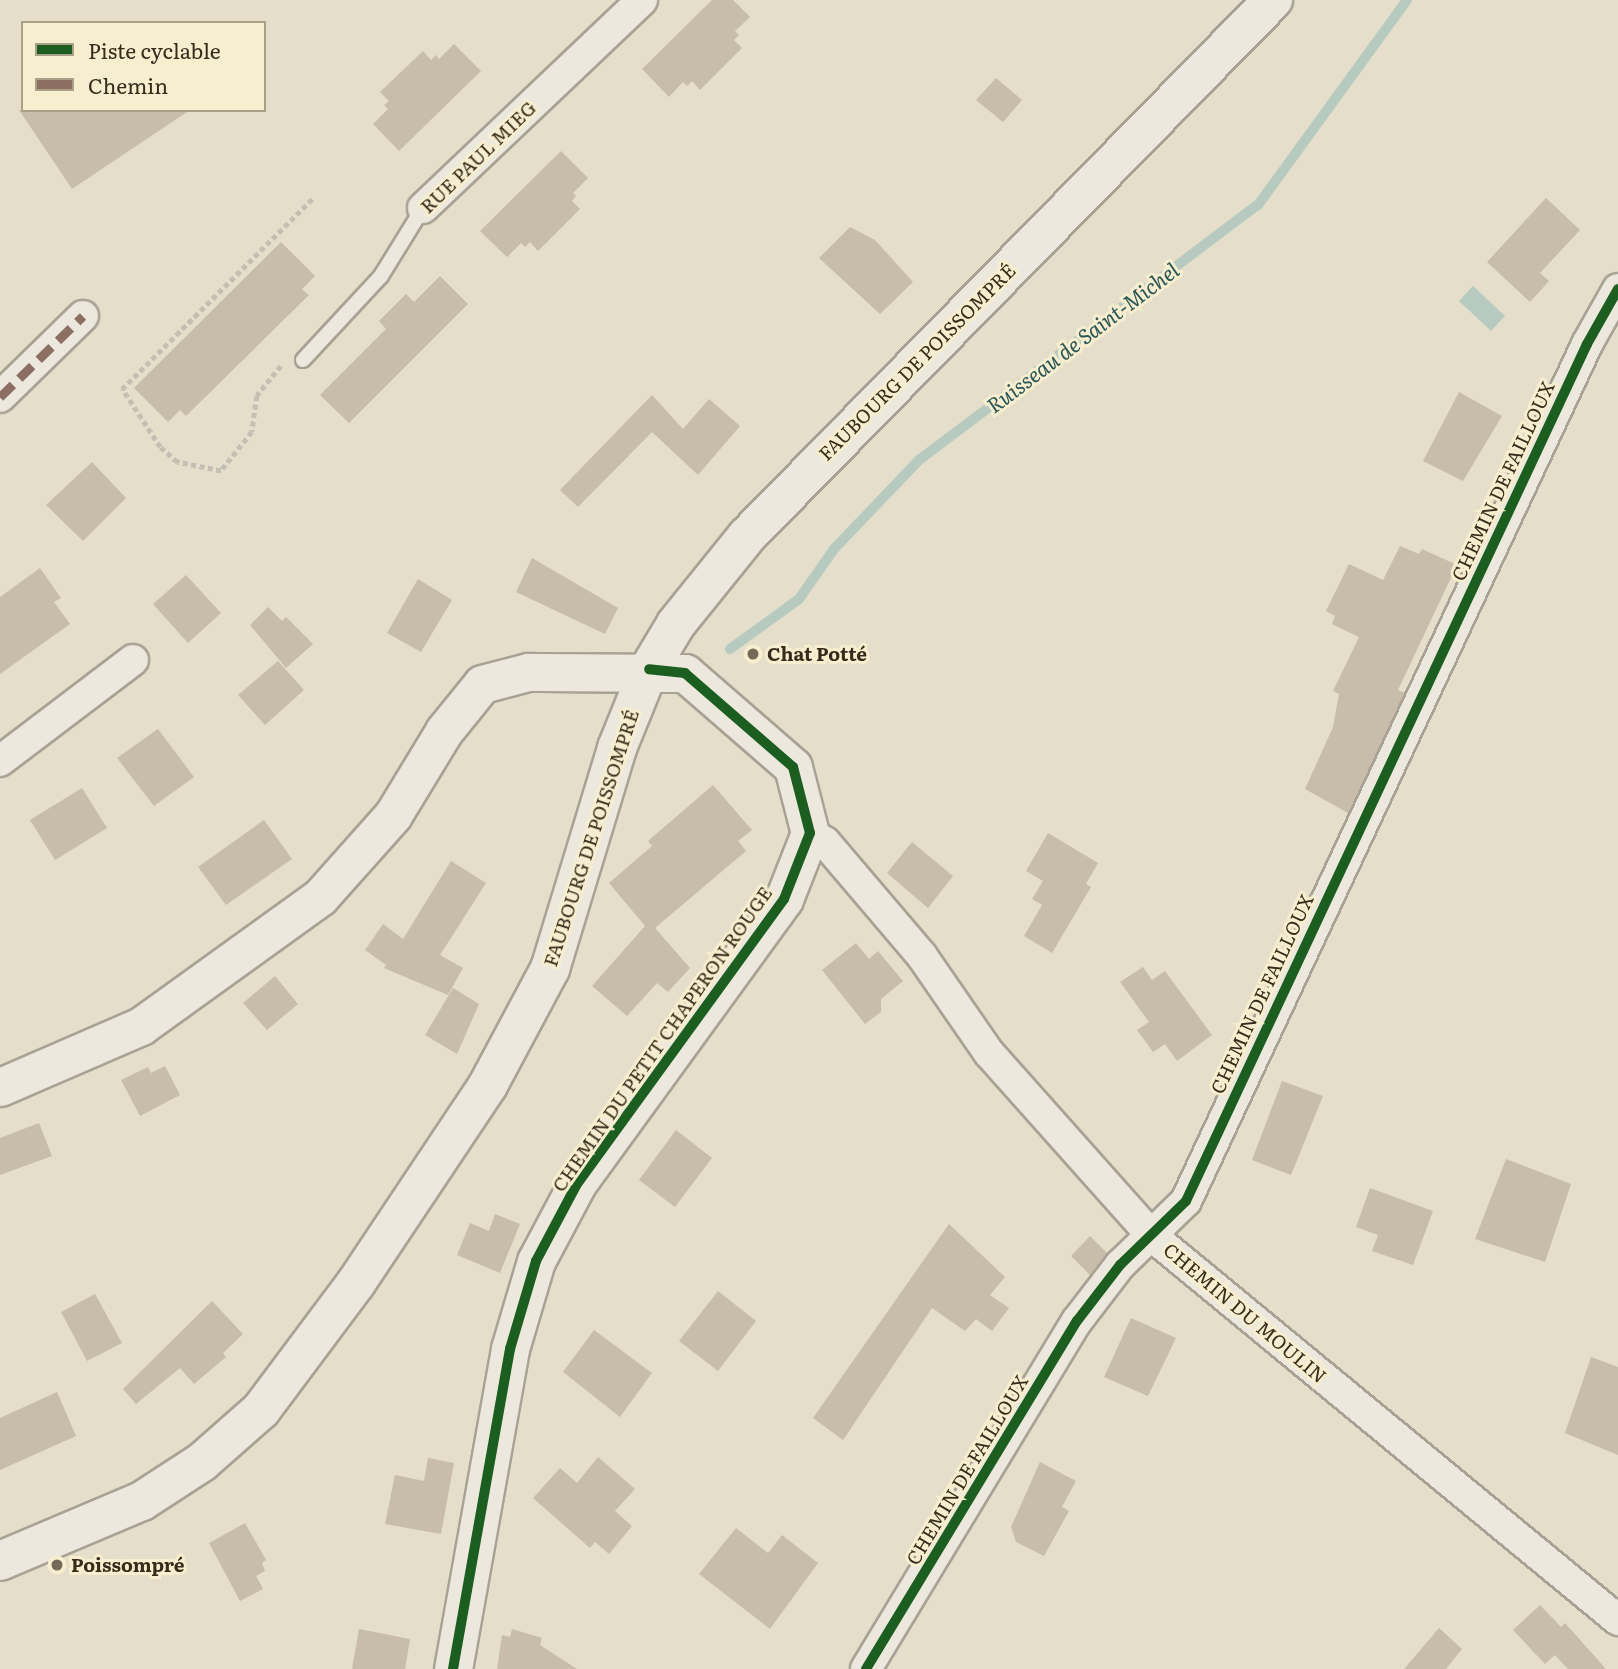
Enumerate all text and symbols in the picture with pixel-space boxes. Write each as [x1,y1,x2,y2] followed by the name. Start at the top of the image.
[21,21,266,112] legend
[88,34,221,65] text: Piste cyclable
[88,69,168,100] text: Chemin
[416,96,540,218] street label: RUE PAUL MIEG
[981,256,1183,418] water label: Ruisseau de Saint-Michel
[814,259,1020,465] street label: FAUBOURG DE POISSOMPRÉ
[1447,378,1559,584] street label: CHEMIN DE FAILLOUX
[767,643,867,665] place label: Chat Potté
[745,646,761,662] marker: Chat Potté
[539,707,643,969] street label: FAUBOURG DE POISSOMPRÉ
[547,882,777,1196] street label: CHEMIN DU PETIT CHAPERON ROUGE
[1206,891,1318,1097] street label: CHEMIN DE FAILLOUX
[1159,1238,1331,1388] street label: CHEMIN DU MOULIN
[901,1371,1033,1569] street label: CHEMIN DE FAILLOUX
[71,1554,185,1576] place label: Poissompré
[49,1557,65,1573] marker: Poissompré

